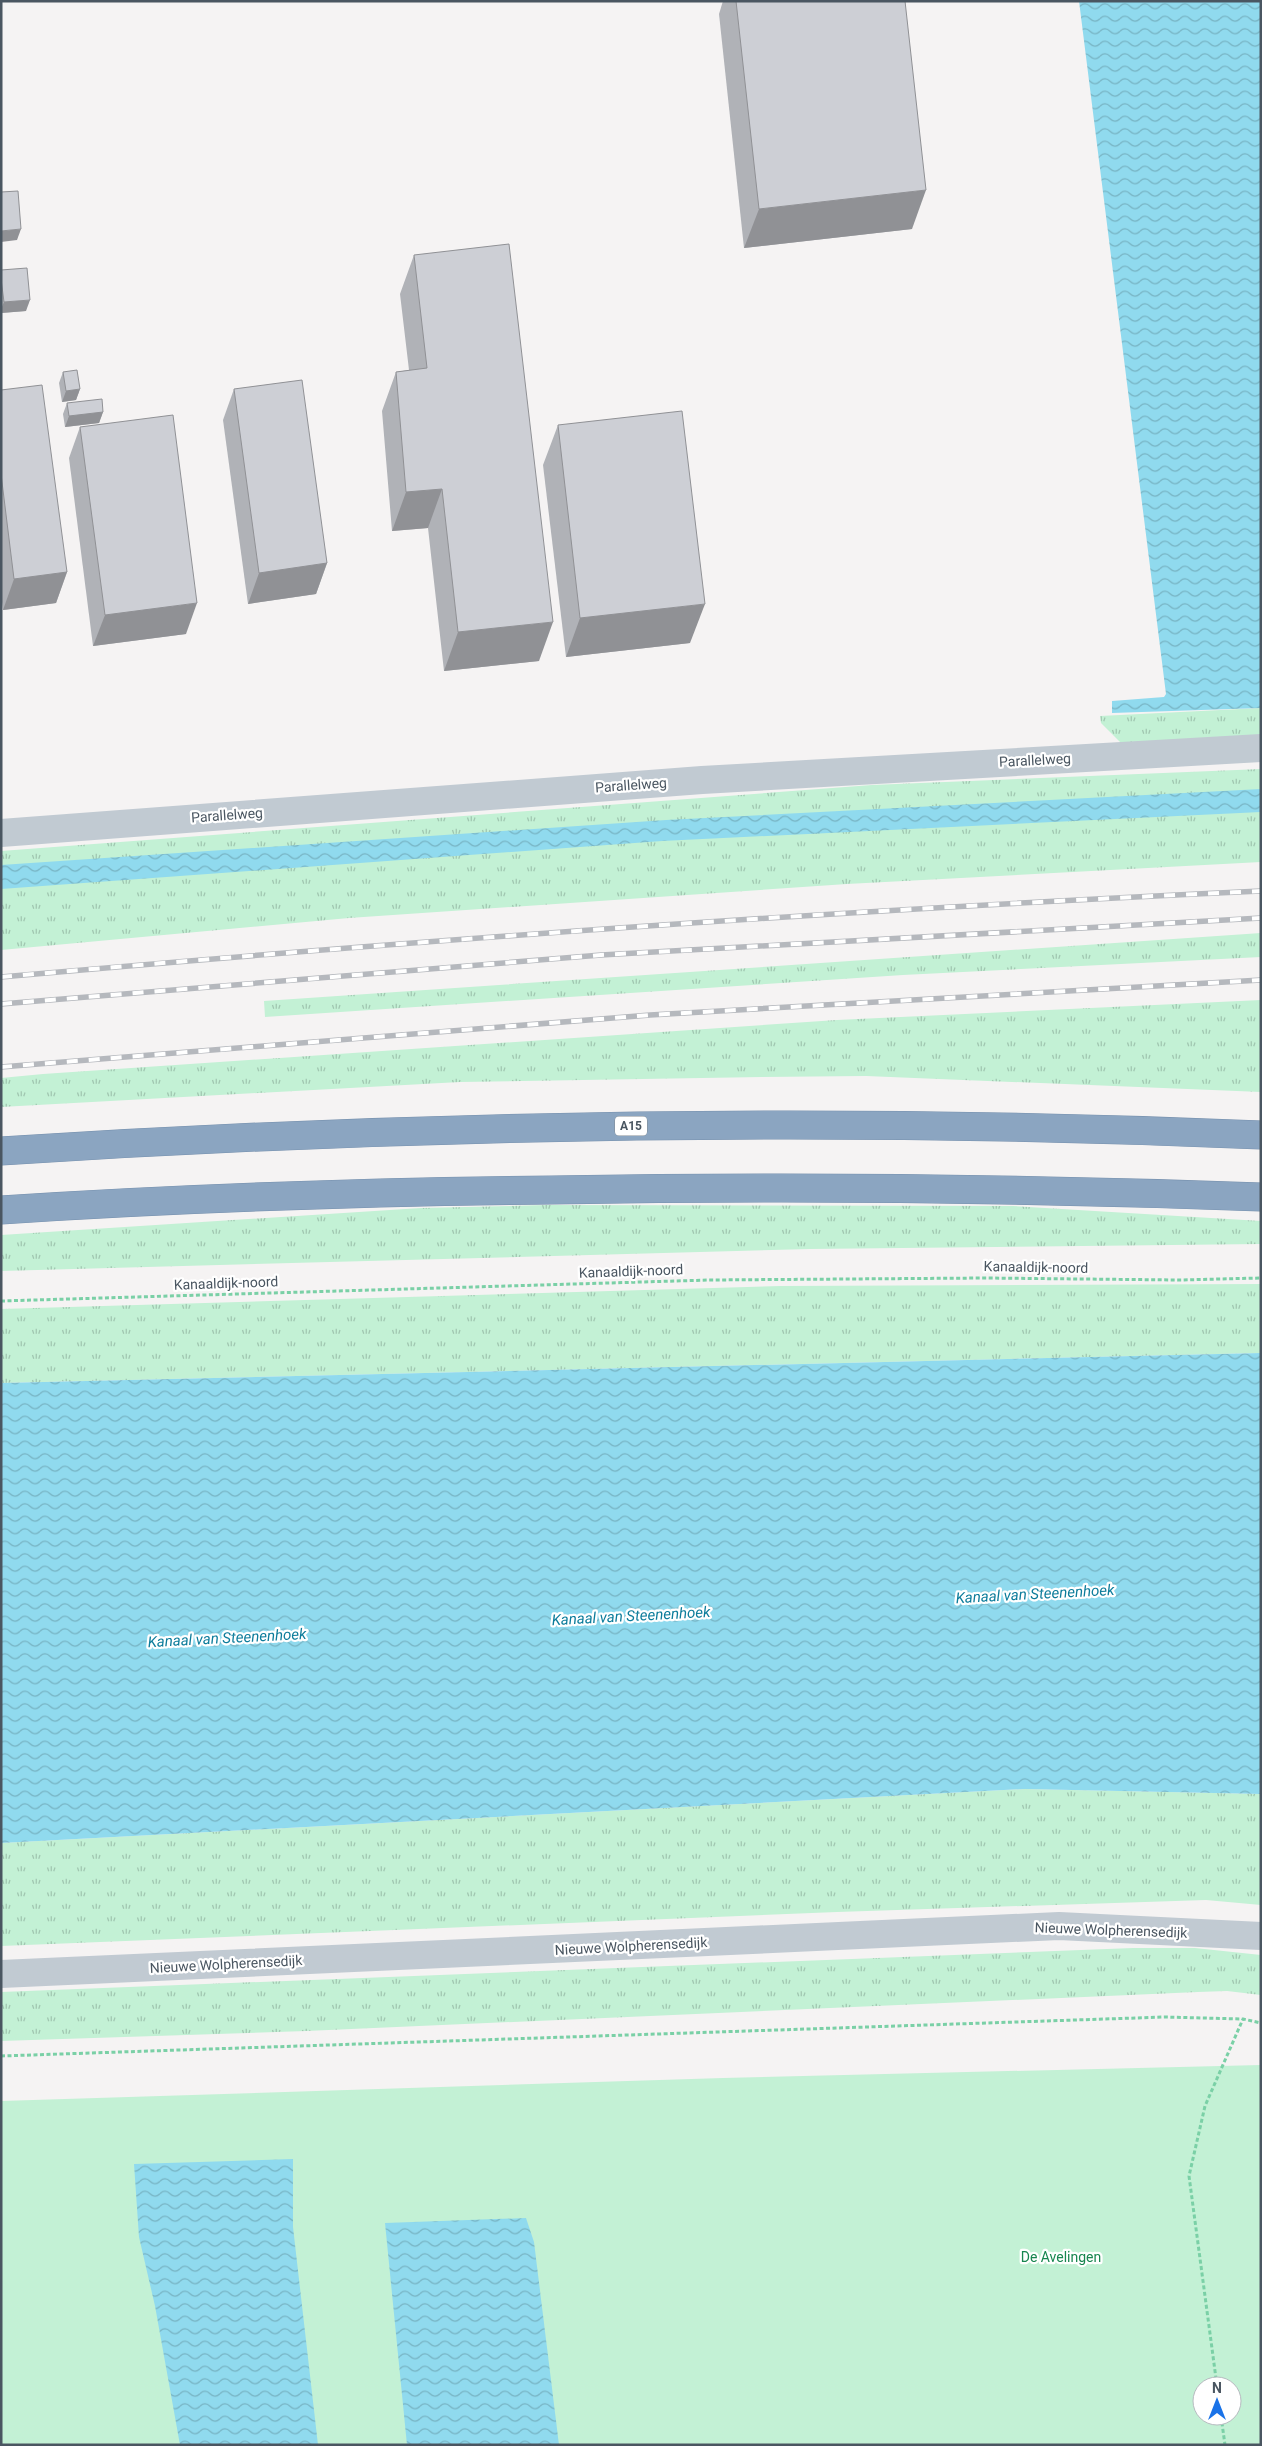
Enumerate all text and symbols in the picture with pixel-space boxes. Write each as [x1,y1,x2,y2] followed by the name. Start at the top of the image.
[999,750,1071,770] street label: Parallelweg
[595,775,667,795] street label: Parallelweg
[191,805,263,825] street label: Parallelweg
[615,1116,647,1136] road number: A15
[984,1258,1088,1276] street label: Kanaaldijk-noord
[578,1261,684,1281] street label: Kanaaldijk-noord
[173,1273,279,1293] street label: Kanaaldijk-noord
[955,1581,1115,1607] water label: Kanaal van Steenenhoek
[551,1603,711,1629] water label: Kanaal van Steenenhoek
[147,1625,307,1651] water label: Kanaal van Steenenhoek
[1034,1919,1188,1941] street label: Nieuwe Wolpherensedijk
[554,1934,709,1958] street label: Nieuwe Wolpherensedijk
[149,1952,304,1976] street label: Nieuwe Wolpherensedijk
[1021,2249,1101,2265] park label: De Avelingen
[1192,2376,1242,2426] north arrow
[1212,2380,1222,2396] text: N

